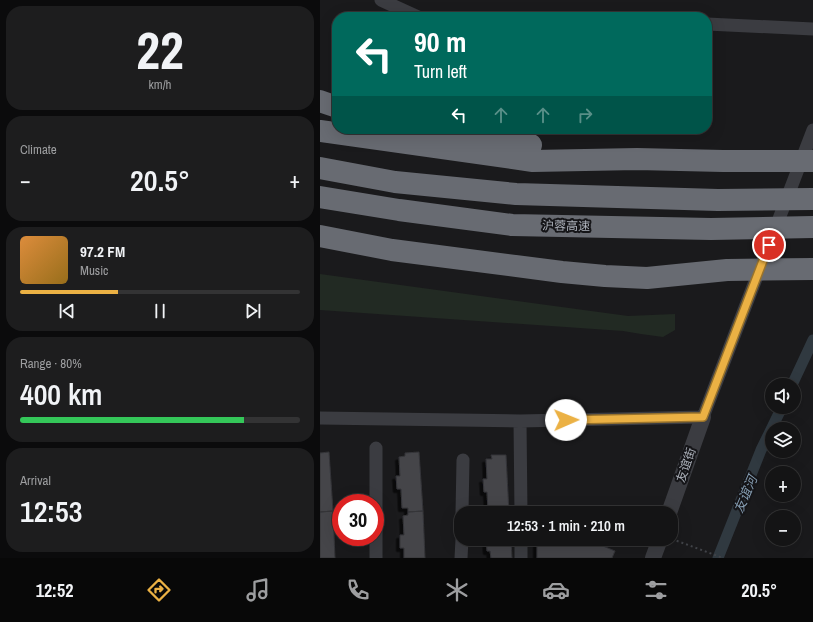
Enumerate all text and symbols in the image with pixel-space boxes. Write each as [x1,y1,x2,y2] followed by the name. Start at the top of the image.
[136,15,184,85] text: 22
[414,23,466,61] text: 90 m
[348,28,400,80] icon: left
[414,59,467,84] text: Turn left
[148,76,172,93] text: km/h
[448,104,470,126] icon: left
[490,104,512,126] icon: ahead
[532,104,554,126] icon: ahead
[574,104,596,126] icon: right
[20,141,57,158] text: Climate
[130,160,190,200] text: 20.5°
[20,165,31,195] text: −
[289,165,300,195] text: +
[542,218,590,234] street label: 沪蓉高速
[752,228,786,262] pin
[758,234,780,256] icon: arrive
[80,241,125,262] text: 97.2 FM
[80,262,108,279] text: Music
[56,300,78,322] icon: previous
[149,300,171,322] icon: pause
[242,300,264,322] icon: next
[20,355,82,372] text: Range · 80%
[20,374,102,414] text: 400 km
[765,378,801,546] map controls
[765,378,801,414] button: sound
[545,399,587,441] position arrow
[765,422,801,458] button: layers
[673,445,699,485] street label: 友谊街
[765,466,801,502] button: +
[730,470,762,515] water label: 友谊河
[20,472,51,489] text: Arrival
[20,491,82,531] text: 12:53
[332,494,384,546] speed limit sign: 30
[765,510,801,546] button: −
[507,515,625,536] text: 12:53 · 1 min · 210 m
[145,576,173,604] icon: directions
[244,576,272,604] icon: music
[344,576,372,604] icon: phone
[443,576,471,604] icon: climate
[542,576,570,604] icon: car
[642,576,670,604] icon: filters
[36,578,73,603] text: 12:52
[741,578,777,603] text: 20.5°

